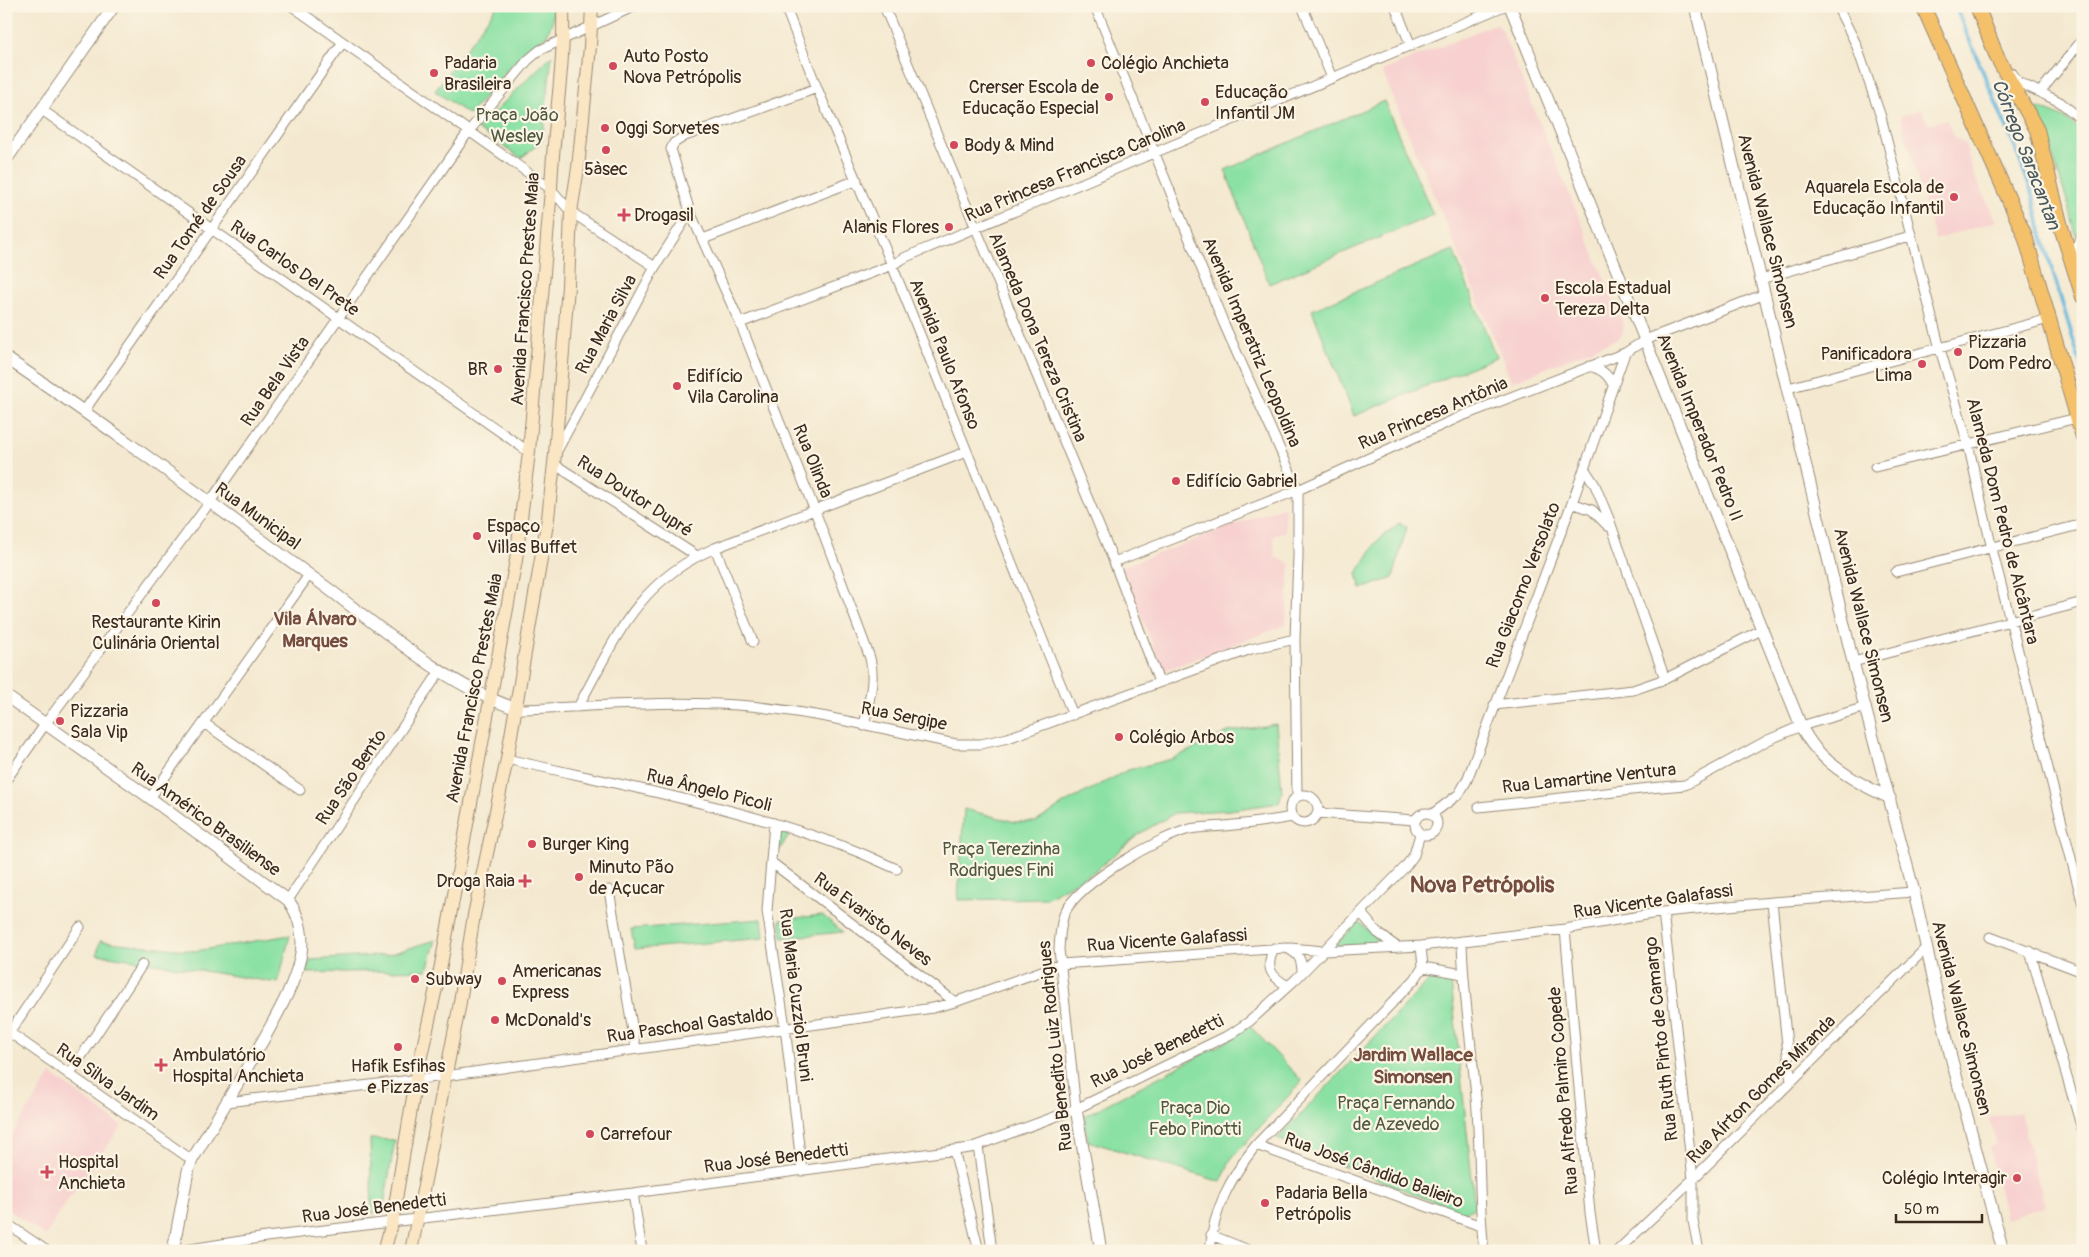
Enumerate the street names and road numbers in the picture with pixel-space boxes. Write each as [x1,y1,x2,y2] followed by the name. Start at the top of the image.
[961,113,1189,227] street label: Rua Princesa Francisca Carolina
[1732,131,1803,331] street label: Avenida Wallace Simonsen
[149,151,252,284] street label: Rua Tomé de Sousa
[506,172,545,406] street label: Avenida Francisco Prestes Maia
[226,215,364,322] street label: Rua Carlos Del Prete
[983,229,1092,445] street label: Alameda Dona Tereza Cristina
[1197,234,1306,451] street label: Avenida Imperatriz Leopoldina
[571,271,642,378] street label: Rua Maria Silva
[904,275,985,433] street label: Avenida Paulo Afonso
[1651,330,1748,525] street label: Avenida Imperador Pedro II
[236,332,315,431] street label: Rua Bela Vista
[1355,372,1511,455] street label: Rua Princesa Antônia
[1961,395,2044,647] street label: Alameda Dom Pedro de Alcântara
[787,421,838,502] street label: Rua Olinda
[572,450,697,542] street label: Rua Doutor Dupré
[210,478,305,555] street label: Rua Municipal
[1481,499,1566,671] street label: Rua Giacomo Versolato
[1828,525,1899,725] street label: Avenida Wallace Simonsen
[441,571,508,805] street label: Avenida Francisco Prestes Maia
[859,697,949,736] street label: Rua Sergipe
[311,725,392,830] street label: Rua São Bento
[126,757,285,882] street label: Rua Américo Brasiliense
[1501,758,1677,799] street label: Rua Lamartine Ventura
[644,764,774,817] street label: Rua Ângelo Picoli
[809,867,936,971] street label: Rua Evaristo Neves
[1572,879,1734,924] street label: Rua Vicente Galafassi
[773,907,818,1083] street label: Rua Maria Cuzziol Bruni
[1926,918,1997,1118] street label: Avenida Wallace Simonsen
[1086,923,1248,958] street label: Rua Vicente Galafassi
[1639,935,1684,1142] street label: Rua Ruth Pinto de Camargo
[1033,939,1078,1152] street label: Rua Benedito Luiz Rodrigues
[1543,986,1584,1196] street label: Rua Alfredo Palmiro Copede
[605,1002,775,1049] street label: Rua Paschoal Gastaldo
[1087,1009,1227,1094] street label: Rua José Benedetti
[1682,1010,1841,1169] street label: Rua Aírton Gomes Miranda
[52,1038,164,1126] street label: Rua Silva Jardim
[1281,1127,1467,1214] street label: Rua José Cândido Balieiro
[703,1138,849,1179] street label: Rua José Benedetti
[301,1188,447,1229] street label: Rua José Benedetti

